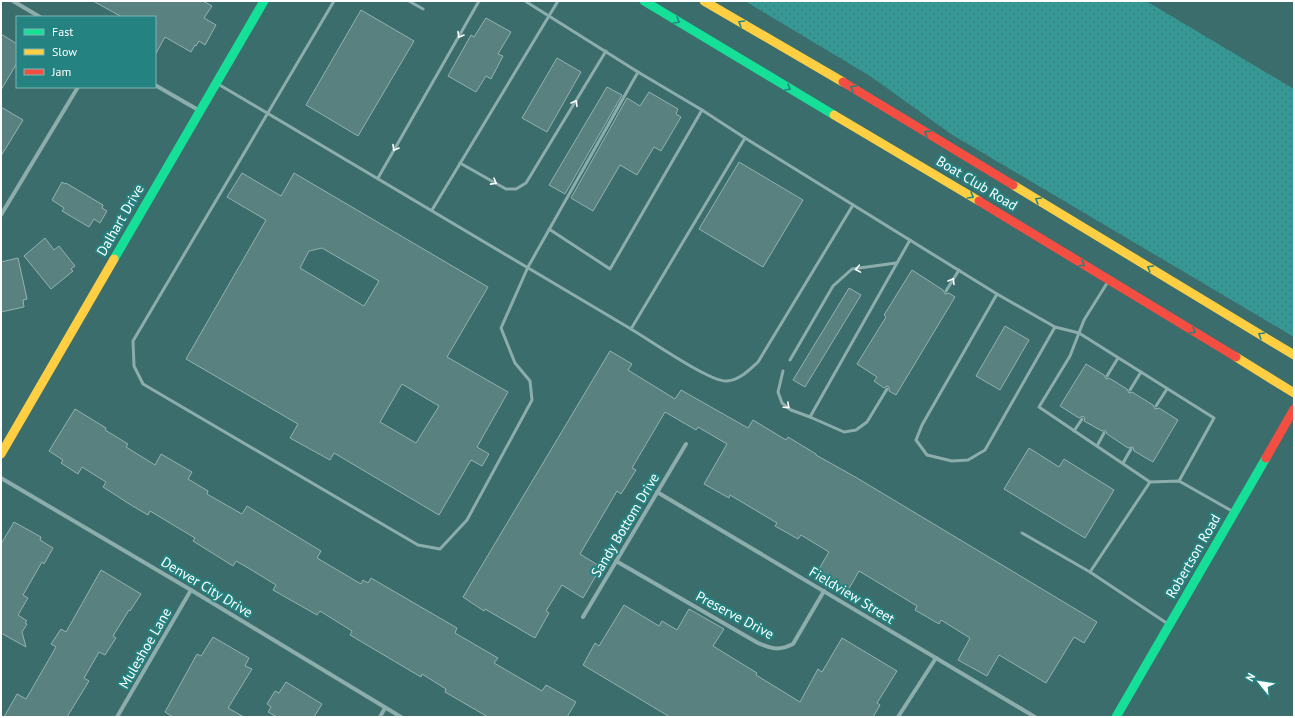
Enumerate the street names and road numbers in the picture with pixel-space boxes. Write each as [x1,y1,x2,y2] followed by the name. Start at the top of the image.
[933,152,1021,214] street label: Boat Club Road
[92,181,148,259] street label: Dalhart Drive
[587,470,663,580] street label: Sandy Bottom Drive
[1162,511,1224,601] street label: Robertson Road
[158,553,256,621] street label: Denver City Drive
[806,562,898,628] street label: Fieldview Street
[693,587,777,643] street label: Preserve Drive
[115,604,175,692] street label: Muleshoe Lane

